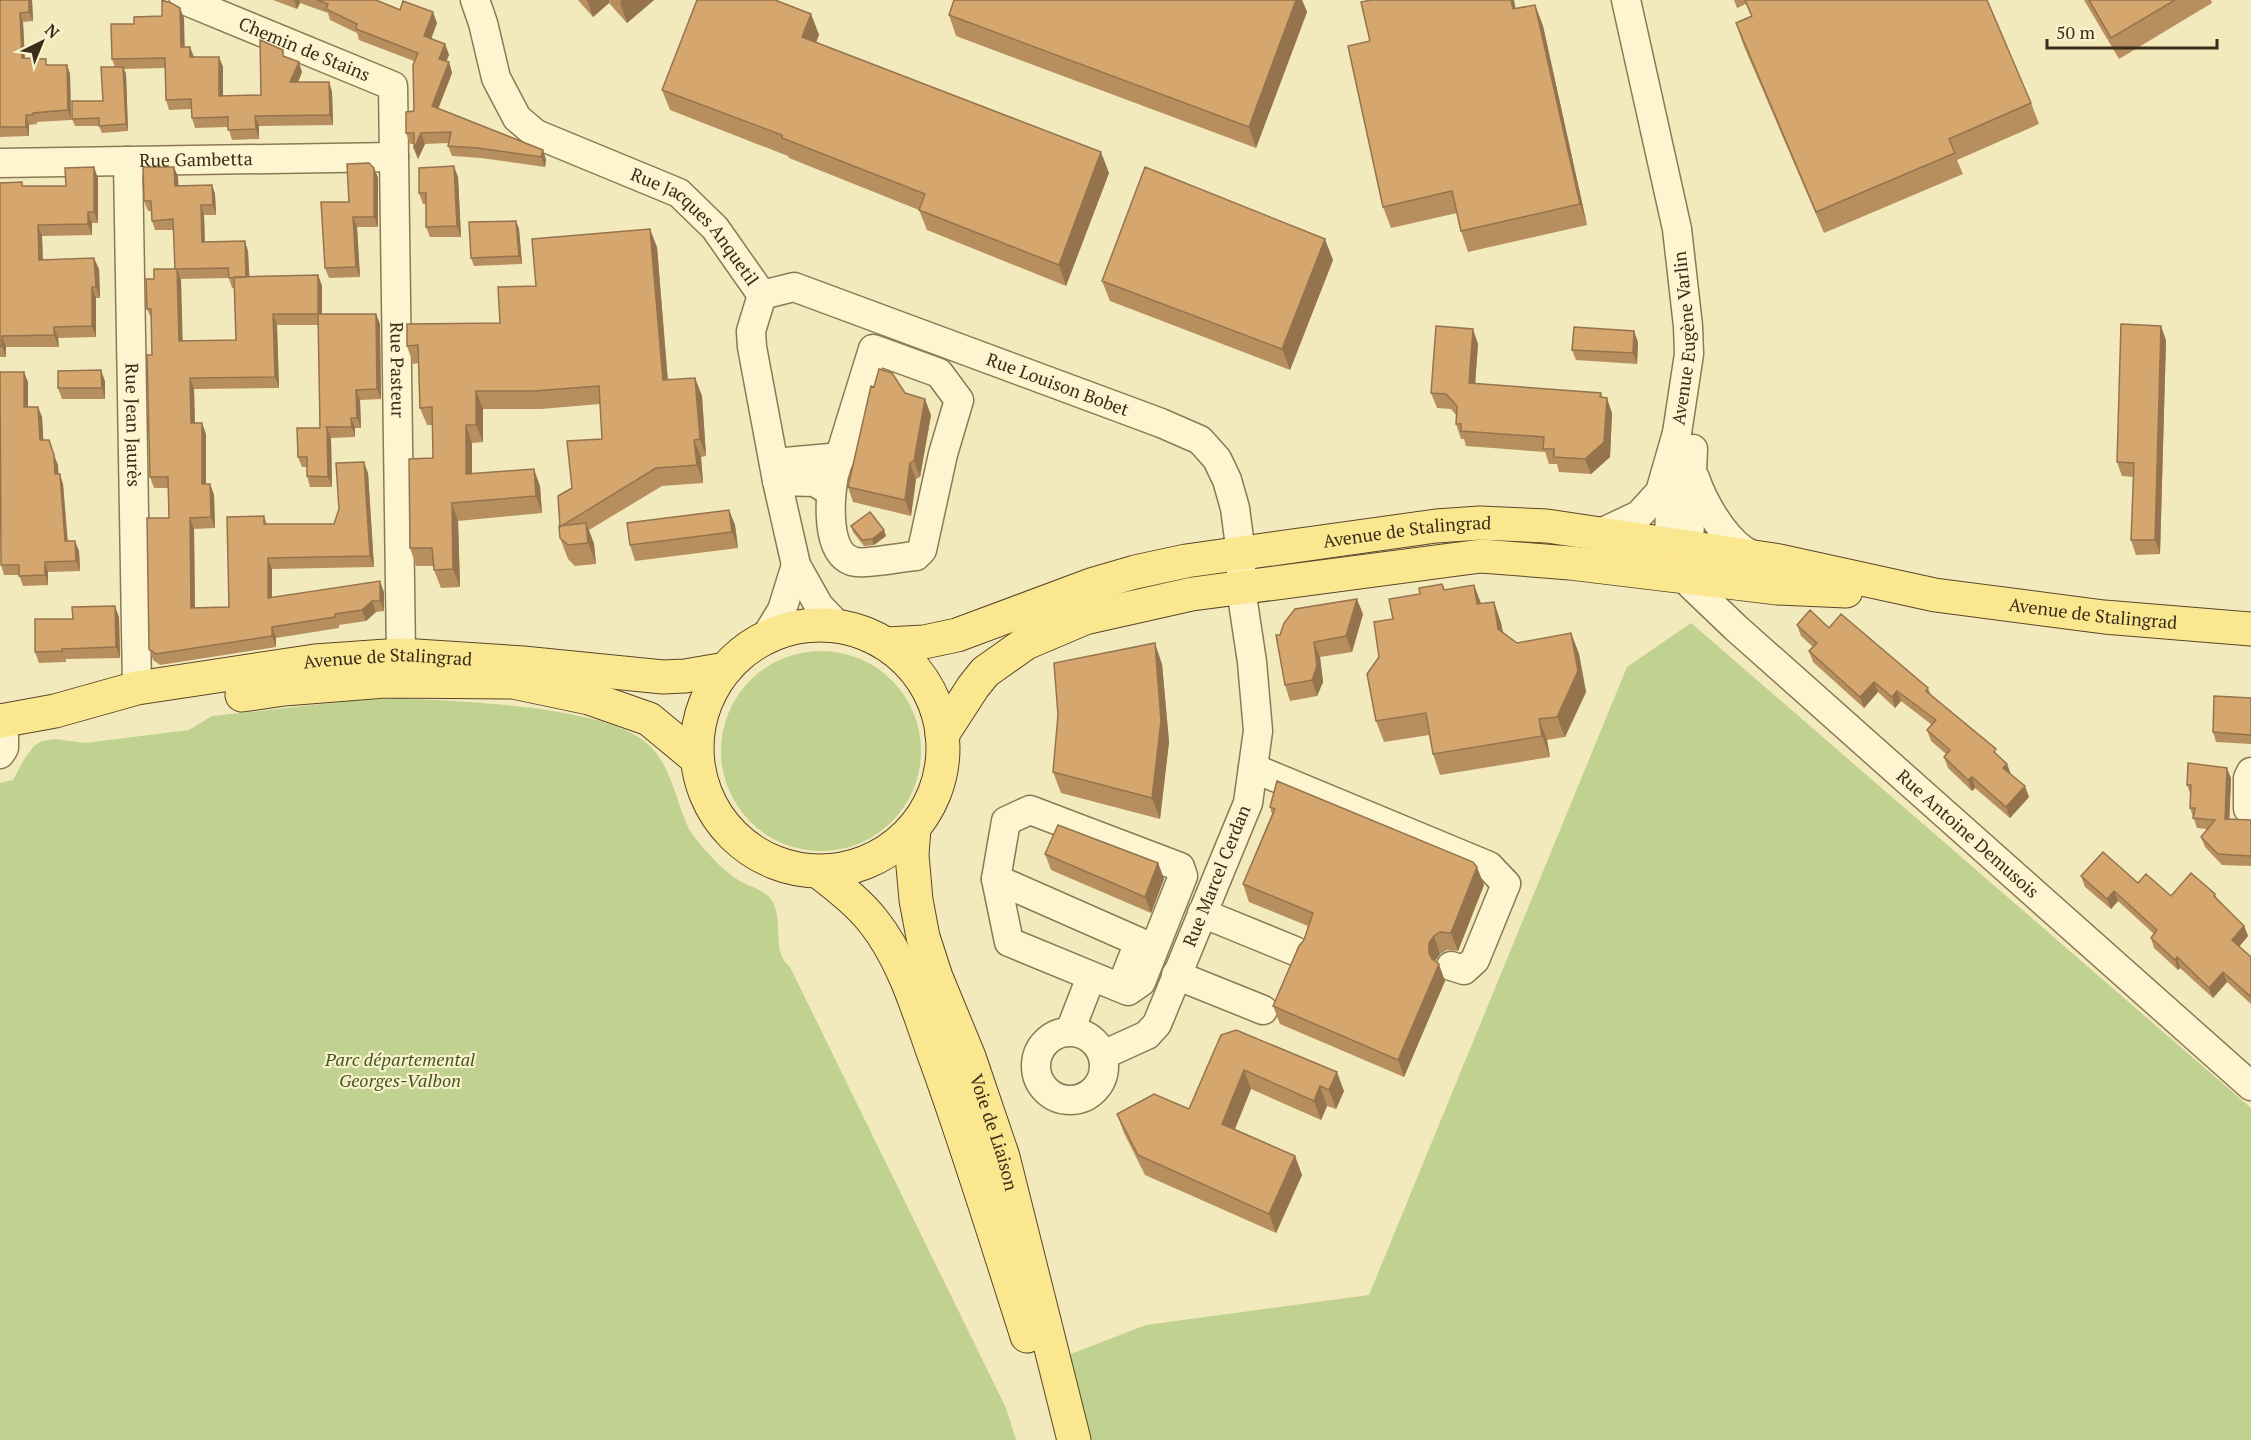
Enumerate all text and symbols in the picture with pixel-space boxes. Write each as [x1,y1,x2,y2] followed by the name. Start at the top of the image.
[235,11,374,86] street label: Chemin de Stains
[12,12,72,72] north arrow
[2047,12,2216,50] scale bar
[40,19,64,43] text: N
[2056,20,2096,44] text: 50 m
[139,146,253,172] street label: Rue Gambetta
[627,161,765,290] street label: Rue Jacques Anquetil
[1665,250,1700,426] street label: Avenue Eugène Varlin
[385,322,411,418] street label: Rue Pasteur
[983,346,1133,421] street label: Rue Louison Bobet
[120,363,147,487] street label: Rue Jean Jaurès
[1321,510,1492,553] street label: Avenue de Stalingrad
[2008,592,2178,634] street label: Avenue de Stalingrad
[301,642,473,674] street label: Avenue de Stalingrad
[1892,763,2045,903] street label: Rue Antoine Demusois
[1177,801,1256,950] street label: Rue Marcel Cerdan
[324,1047,475,1092] park label: Parc départemental Georges-Valbon
[965,1071,1024,1193] street label: Voie de Liaison

